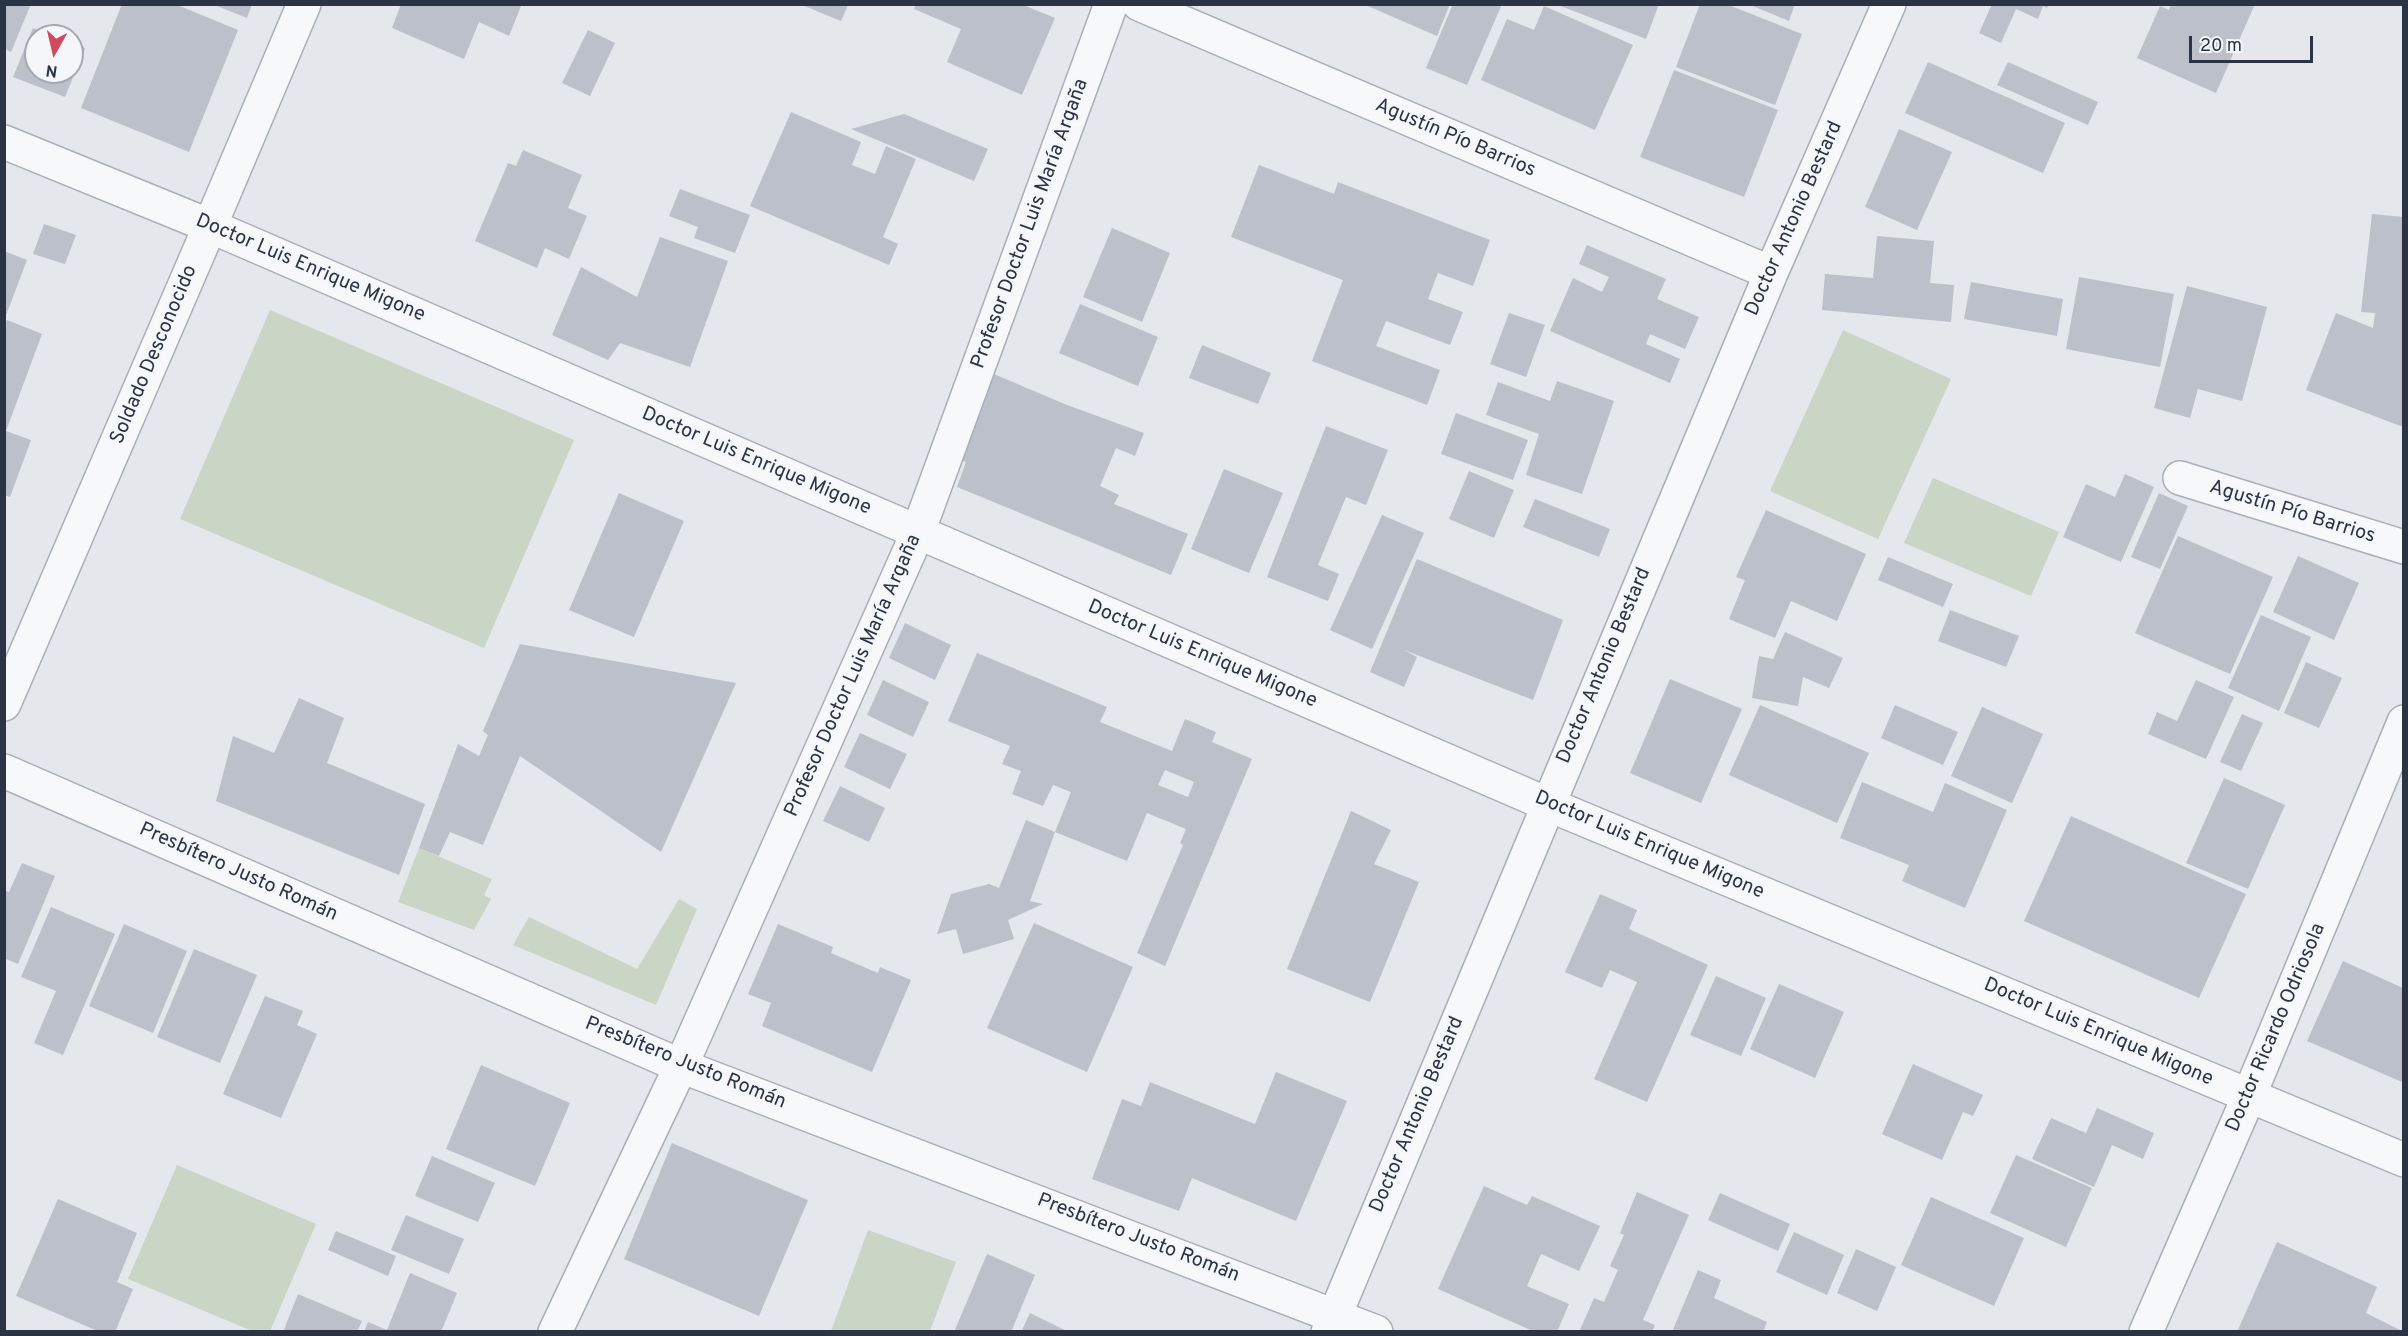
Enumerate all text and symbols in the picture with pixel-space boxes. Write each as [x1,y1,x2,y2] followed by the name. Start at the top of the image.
[24,24,84,84] north arrow
[2192,24,2316,62] scale bar
[2200,35,2242,58] text: 20 m
[45,59,59,81] text: N
[967,76,1095,372] street label: Profesor Doctor Luis María Argaña
[1371,94,1539,184] street label: Agustín Pío Barrios
[1741,118,1849,320] street label: Doctor Antonio Bestard
[192,210,428,328] street label: Doctor Luis Enrique Migone
[106,262,204,448] street label: Soldado Desconocido
[638,403,874,521] street label: Doctor Luis Enrique Migone
[2206,476,2378,550] street label: Agustín Pío Barrios
[781,531,927,821] street label: Profesor Doctor Luis María Argaña
[1553,564,1657,768] street label: Doctor Antonio Bestard
[1084,596,1320,714] street label: Doctor Luis Enrique Migone
[1531,787,1767,905] street label: Doctor Luis Enrique Migone
[135,818,341,928] street label: Presbítero Justo Román
[2222,920,2332,1136] street label: Doctor Ricardo Odriosola
[1980,974,2216,1092] street label: Doctor Luis Enrique Migone
[581,1013,789,1115] street label: Presbítero Justo Román
[1366,1013,1470,1217] street label: Doctor Antonio Bestard
[1033,1189,1243,1289] street label: Presbítero Justo Román

